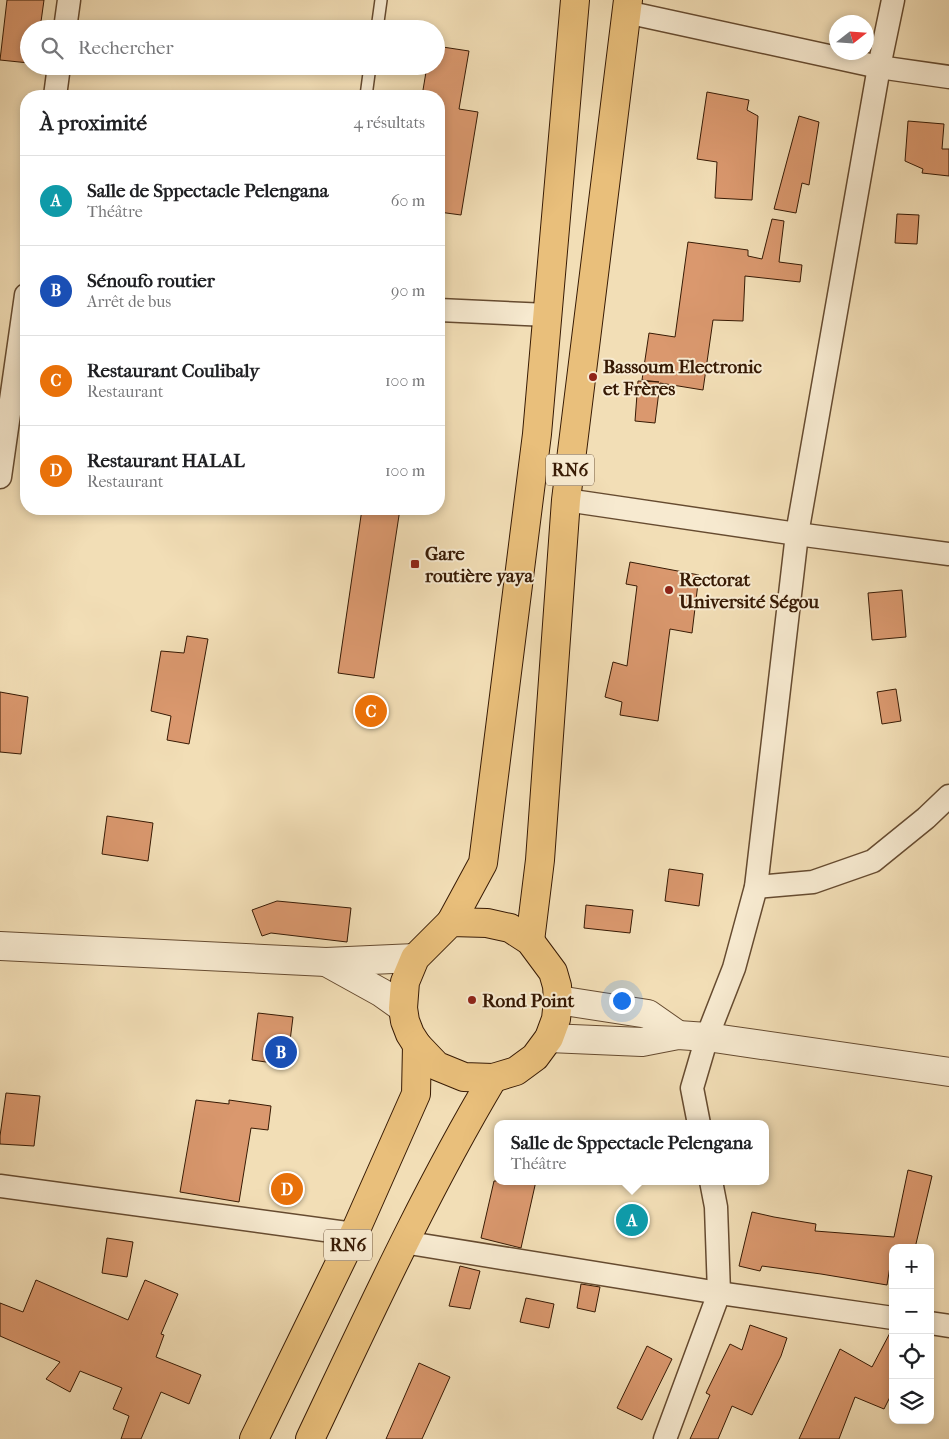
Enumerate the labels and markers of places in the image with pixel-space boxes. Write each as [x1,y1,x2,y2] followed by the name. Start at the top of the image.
[603,356,763,400] place label: Bassoum Electronic et Frères
[587,371,599,383] marker: Bassoum Electronic et Frères
[424,543,534,587] place label: Gare routière yaya
[409,558,421,570] marker: Gare routière yaya
[678,569,819,613] place label: Rectorat Université Ségou
[663,584,675,596] marker: Rectorat Université Ségou
[355,692,387,730] pin: C
[482,990,574,1012] place label: Rond Point
[466,994,478,1006] marker: Rond Point
[265,1033,297,1071] pin: B
[271,1170,303,1208] pin: D
[616,1201,648,1239] pin: A

